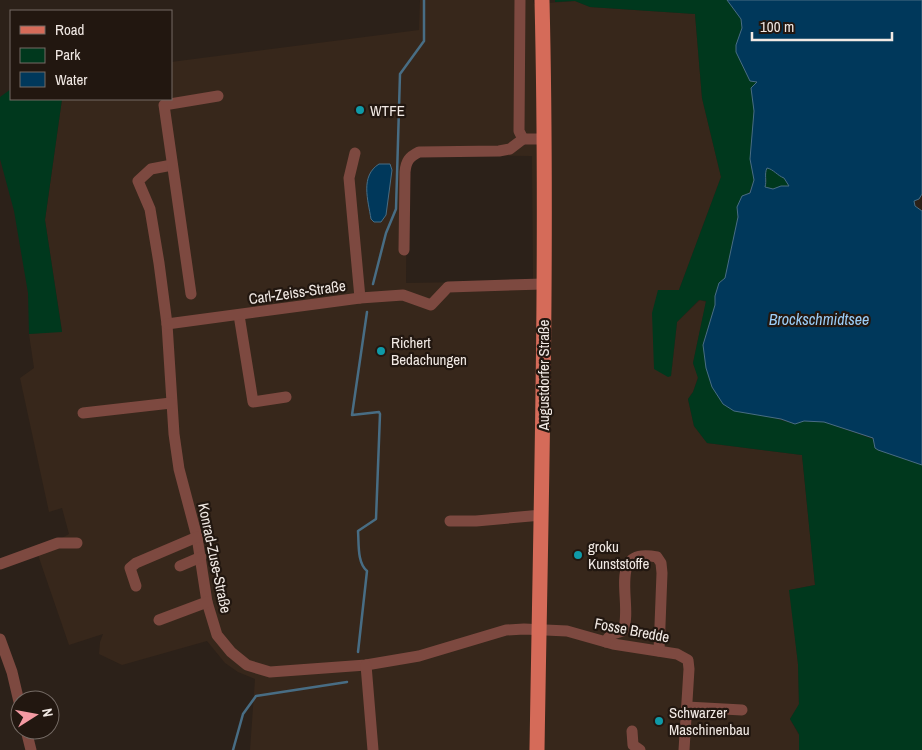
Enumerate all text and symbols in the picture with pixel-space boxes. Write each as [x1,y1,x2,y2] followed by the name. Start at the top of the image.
[10,10,172,100] legend
[752,10,892,42] scale bar
[760,16,794,37] text: 100 m
[55,19,84,40] text: Road
[55,44,81,65] text: Park
[55,69,87,90] text: Water
[370,100,405,121] place label: WTFE
[354,104,366,116] marker: WTFE
[247,275,347,309] street label: Carl-Zeiss-Straße
[769,308,869,330] water label: Brockschmidtsee
[533,319,554,431] street label: Augustdorfer Straße
[391,332,467,370] place label: Richert Bedachungen
[375,345,387,357] marker: Richert Bedachungen
[193,501,237,615] street label: Konrad-Zuse-Straße
[588,536,649,574] place label: groku Kunststoffe
[572,549,584,561] marker: groku Kunststoffe
[593,612,671,648] street label: Fosse Bredde
[10,690,60,740] north arrow
[669,702,750,740] place label: Schwarzer Maschinenbau
[38,707,57,718] text: N
[653,715,665,727] marker: Schwarzer Maschinenbau

